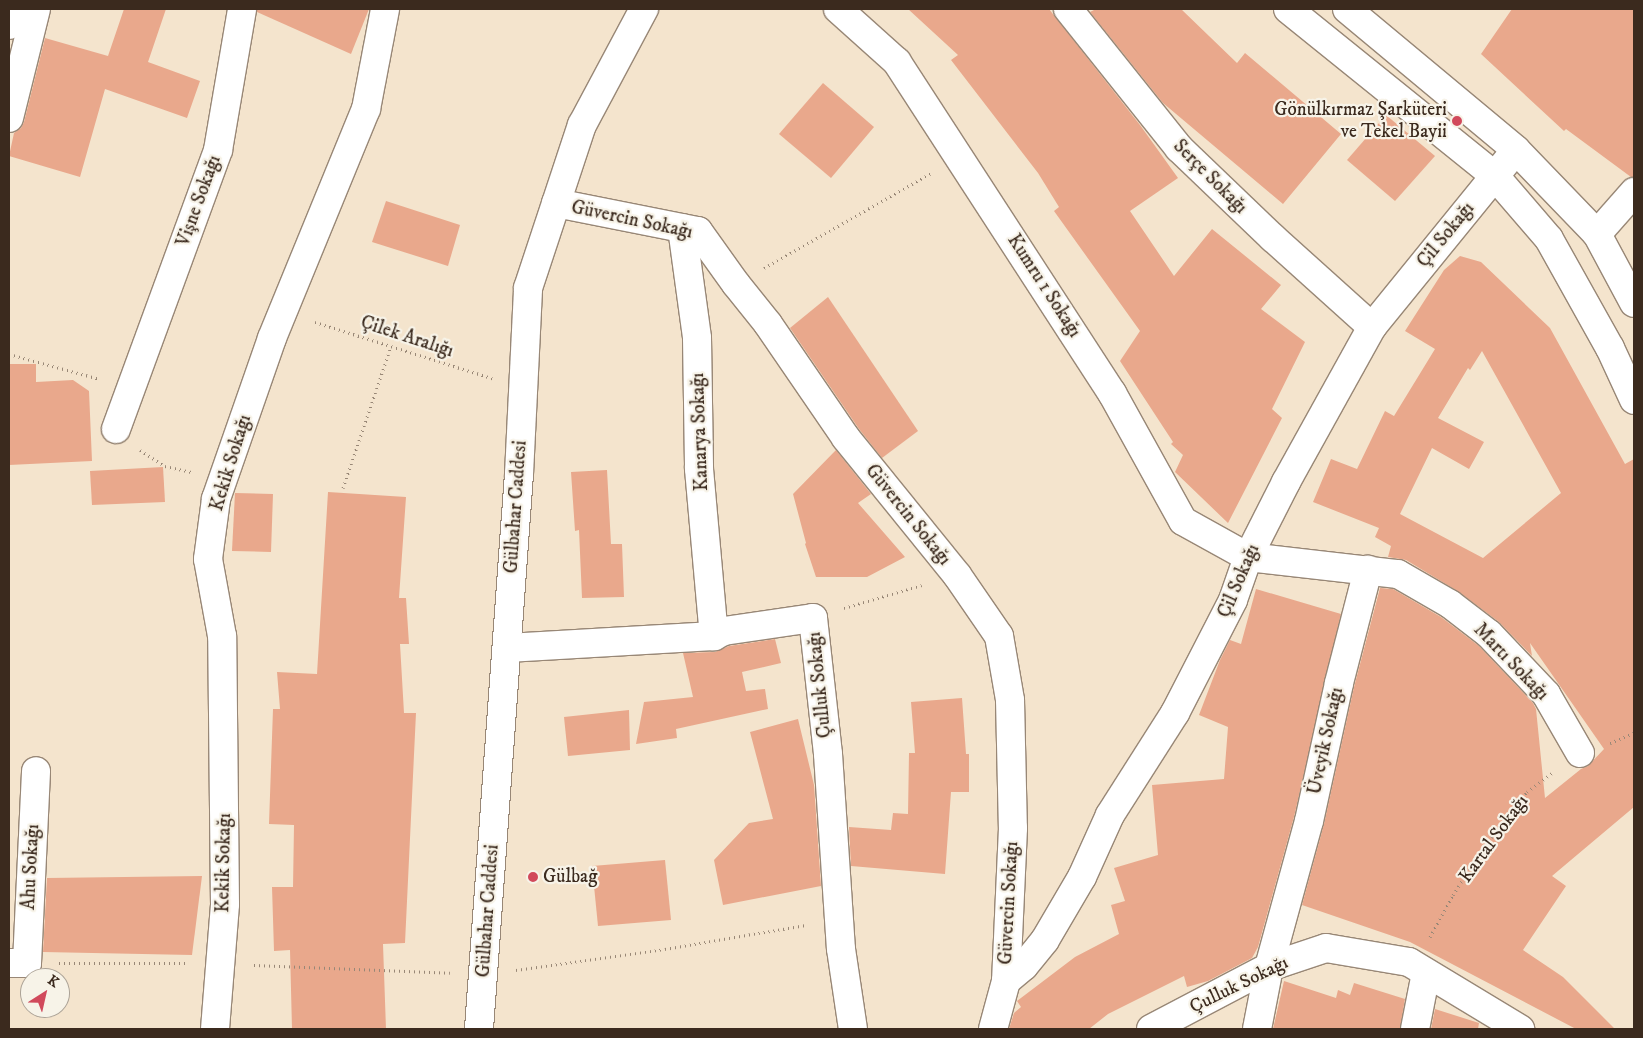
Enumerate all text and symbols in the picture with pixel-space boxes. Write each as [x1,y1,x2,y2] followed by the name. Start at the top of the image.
[1274,99,1447,143] place label: Gönülkırmaz Şarküteri ve Tekel Bayii
[1451,115,1463,127] marker: Gönülkırmaz Şarküteri ve Tekel Bayii
[1168,135,1252,219] street label: Serçe Sokağı
[172,152,226,250] street label: Vişne Sokağı
[569,196,695,244] street label: Güvercin Sokağı
[1413,198,1479,272] street label: Çil Sokağı
[1002,230,1086,342] street label: Kumru 1 Sokağı
[358,311,456,363] street label: Çilek Aralığı
[687,372,713,492] street label: Kanarya Sokağı
[206,412,256,514] street label: Kekik Sokağı
[500,440,532,574] street label: Gülbahar Caddesi
[860,460,956,570] street label: Güvercin Sokağı
[1213,541,1265,621] street label: Çil Sokağı
[1469,619,1553,705] street label: Martı Sokağı
[803,631,837,739] street label: Çulluk Sokağı
[1304,685,1348,797] street label: Üveyik Sokağı
[1454,791,1534,887] street label: Kartal Sokağı
[212,813,236,913] street label: Kekik Sokağı
[17,823,45,911] street label: Ahu Sokağı
[994,841,1024,965] street label: Güvercin Sokağı
[472,844,504,978] street label: Gülbahar Caddesi
[543,866,597,888] place label: Gülbağ
[527,871,539,883] marker: Gülbağ
[1186,951,1292,1019] street label: Çulluk Sokağı
[20,968,70,1018] north arrow
[44,971,62,992] text: K

